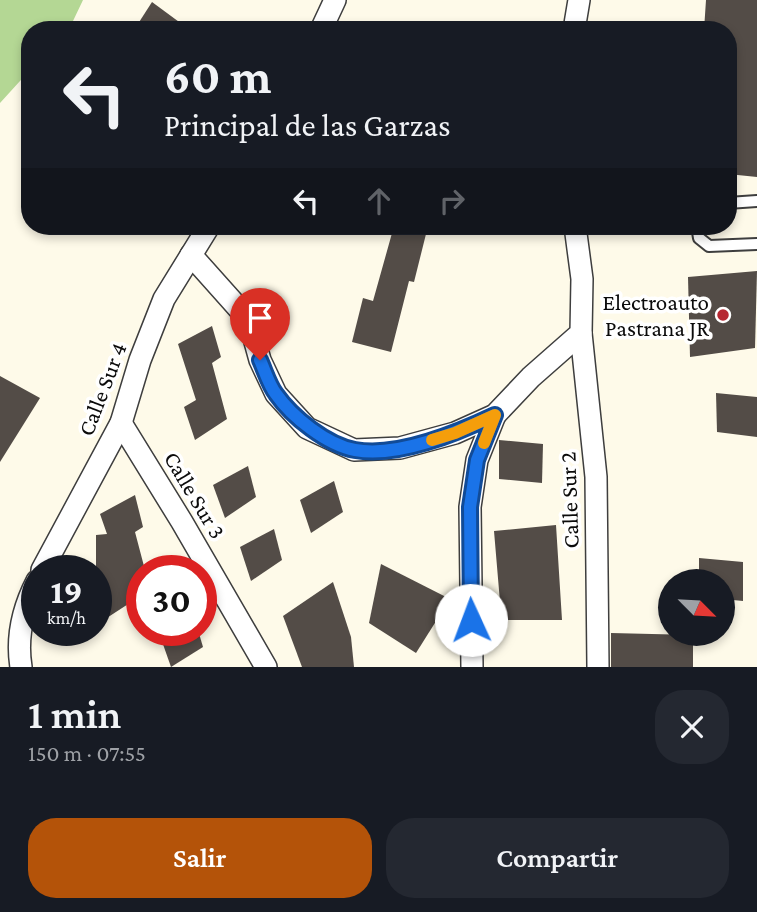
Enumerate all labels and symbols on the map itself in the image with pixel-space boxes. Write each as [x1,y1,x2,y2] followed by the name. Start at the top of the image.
[230,288,290,360] pin
[602,289,709,341] place label: Electroauto Pastrana JR
[715,307,731,323] marker: Electroauto Pastrana JR
[72,339,132,439] street label: Calle Sur 4
[159,447,231,543] street label: Calle Sur 3
[554,451,584,549] street label: Calle Sur 2
[126,555,217,646] speed limit sign: 30
[658,569,735,646] north arrow
[434,583,508,657] position arrow

